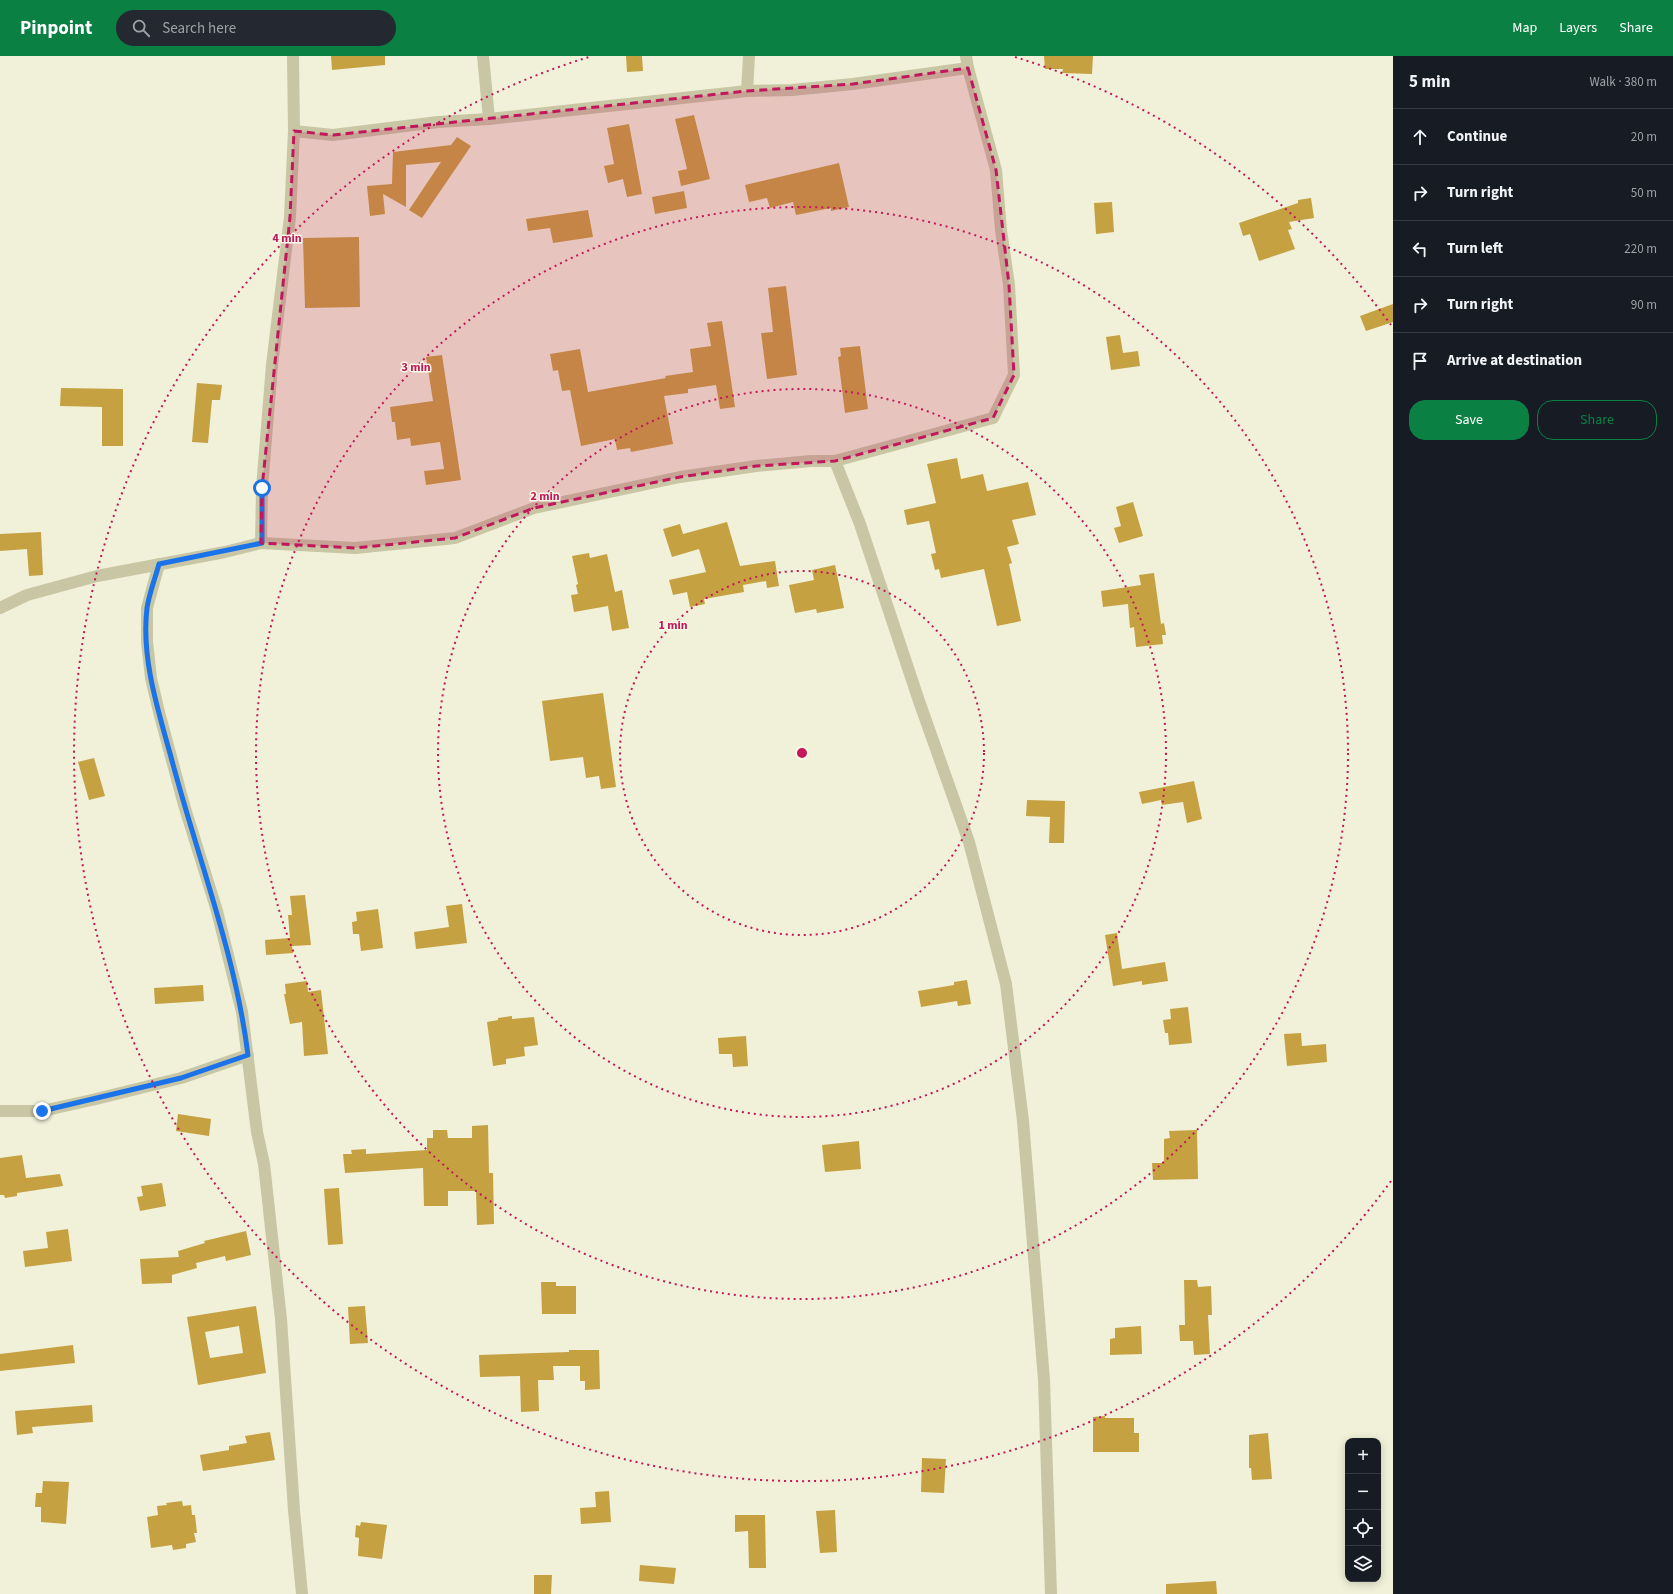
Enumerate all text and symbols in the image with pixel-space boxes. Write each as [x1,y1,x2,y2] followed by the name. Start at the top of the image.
[116,10,396,46] search box
[20,15,92,42] text: Pinpoint
[130,17,152,39] icon: search
[162,18,236,39] text: Search here
[1512,18,1537,38] text: Map
[1559,18,1597,38] text: Layers
[1619,18,1653,38] text: Share
[1409,70,1450,94] text: 5 min
[1589,73,1657,91] text: Walk · 380 m
[1409,126,1431,148] icon: ahead
[1447,126,1507,147] text: Continue
[1631,128,1657,146] text: 20 m
[1409,182,1431,204] icon: right
[1447,182,1513,203] text: Turn right
[1631,184,1657,202] text: 50 m
[272,230,302,247] text: 4 min
[1409,238,1431,260] icon: left
[1447,238,1503,259] text: Turn left
[1624,240,1657,258] text: 220 m
[1409,294,1431,316] icon: right
[1447,294,1513,315] text: Turn right
[1631,296,1657,314] text: 90 m
[1409,350,1431,372] icon: arrive
[1447,350,1582,371] text: Arrive at destination
[401,359,431,376] text: 3 min
[1409,400,1529,440] button: Save
[1537,400,1657,440] button: Share
[253,479,271,497] route start
[530,488,560,505] text: 2 min
[658,617,688,634] text: 1 min
[795,746,809,760] centre of rings
[33,1102,51,1120] route end
[1345,1438,1381,1582] map controls
[1345,1438,1381,1474] button: +
[1345,1474,1381,1510] button: −
[1345,1510,1381,1546] button: locate
[1345,1546,1381,1582] button: layers

